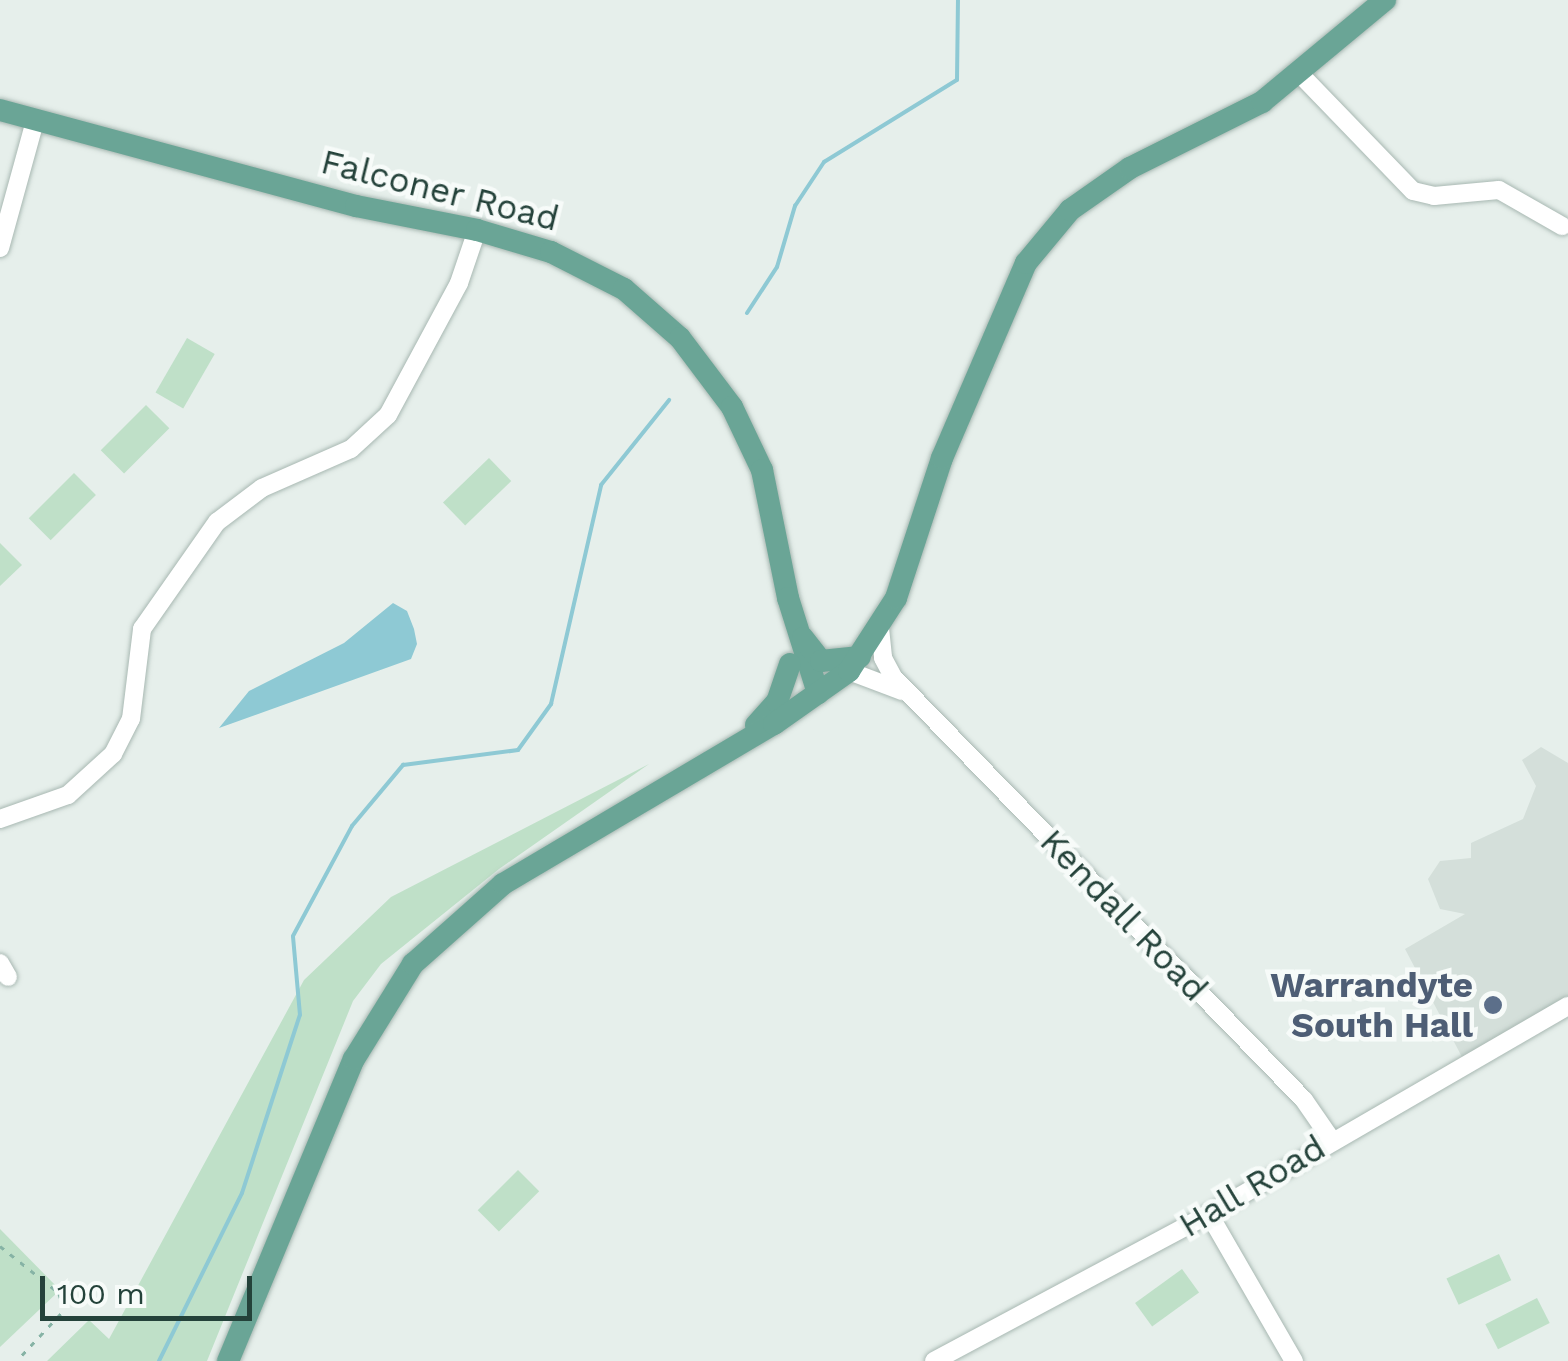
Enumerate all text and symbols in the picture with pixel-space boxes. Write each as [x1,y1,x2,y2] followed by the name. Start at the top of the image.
[316,140,564,240] street label: Falconer Road
[1031,820,1217,1010] street label: Kendall Road
[1270,964,1473,1046] place label: Warrandyte South Hall
[1482,994,1504,1016] marker: Warrandyte South Hall
[1171,1126,1333,1246] street label: Hall Road
[45,1256,258,1318] scale bar
[57,1276,145,1311] text: 100 m

